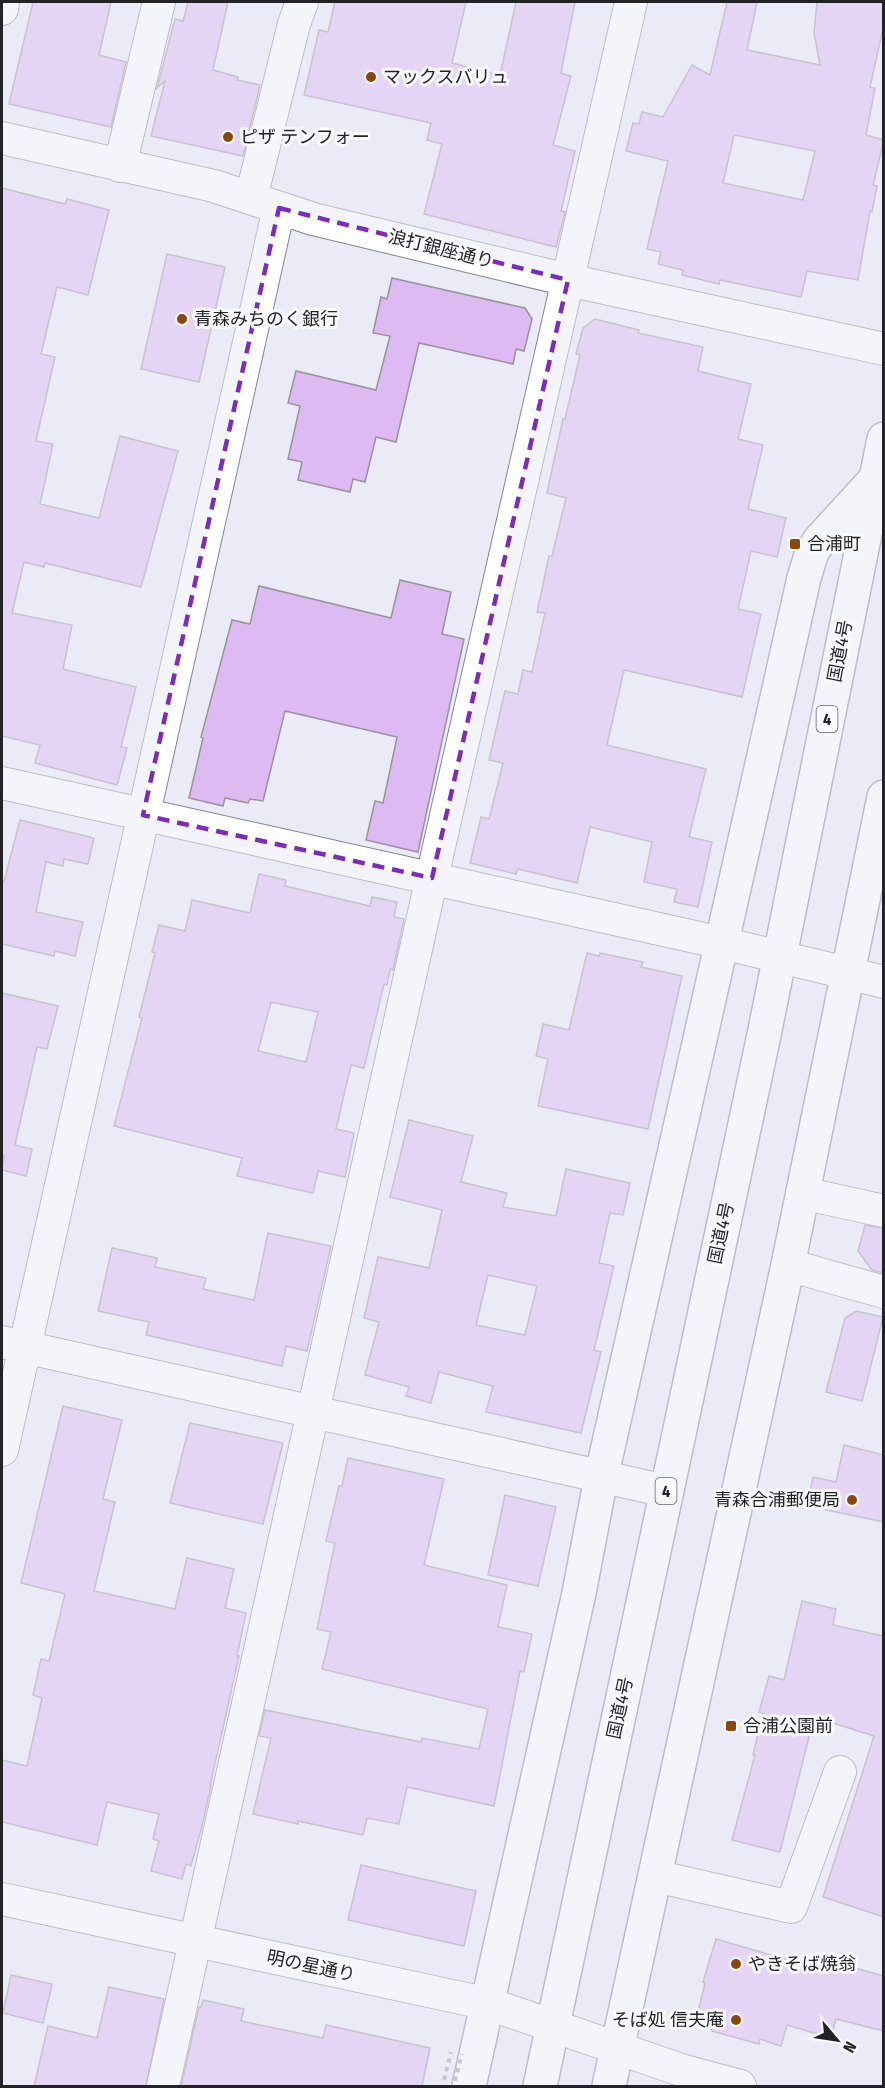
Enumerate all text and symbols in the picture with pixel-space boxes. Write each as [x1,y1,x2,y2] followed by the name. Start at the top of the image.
[383,66,508,88] place label: マックスバリュ
[364,70,378,84] marker: マックスバリュ
[240,126,370,148] place label: ピザ テンフォー
[221,130,235,144] marker: ピザ テンフォー
[386,225,496,273] street label: 浪打銀座通り
[194,308,338,330] place label: 青森みちのく銀行
[175,312,189,326] marker: 青森みちのく銀行
[807,533,861,555] place label: 合浦町
[788,537,802,551] marker: 合浦町
[823,618,857,684] street label: 国道4号
[816,706,838,732] road number: 4
[704,1200,738,1266] street label: 国道4号
[656,1478,676,1504] road number: 4
[714,1489,840,1511] place label: 青森合浦郵便局
[845,1493,859,1507] marker: 青森合浦郵便局
[603,1675,637,1741] street label: 国道4号
[743,1715,833,1737] place label: 合浦公園前
[724,1719,738,1733] marker: 合浦公園前
[265,1946,357,1986] street label: 明の星通り
[748,1953,856,1975] place label: やきそば焼翁
[729,1957,743,1971] marker: やきそば焼翁
[612,2009,724,2031] place label: そば処 信夫庵
[807,2010,867,2070] north arrow
[729,2013,743,2027] marker: そば処 信夫庵
[839,2038,860,2056] text: N

